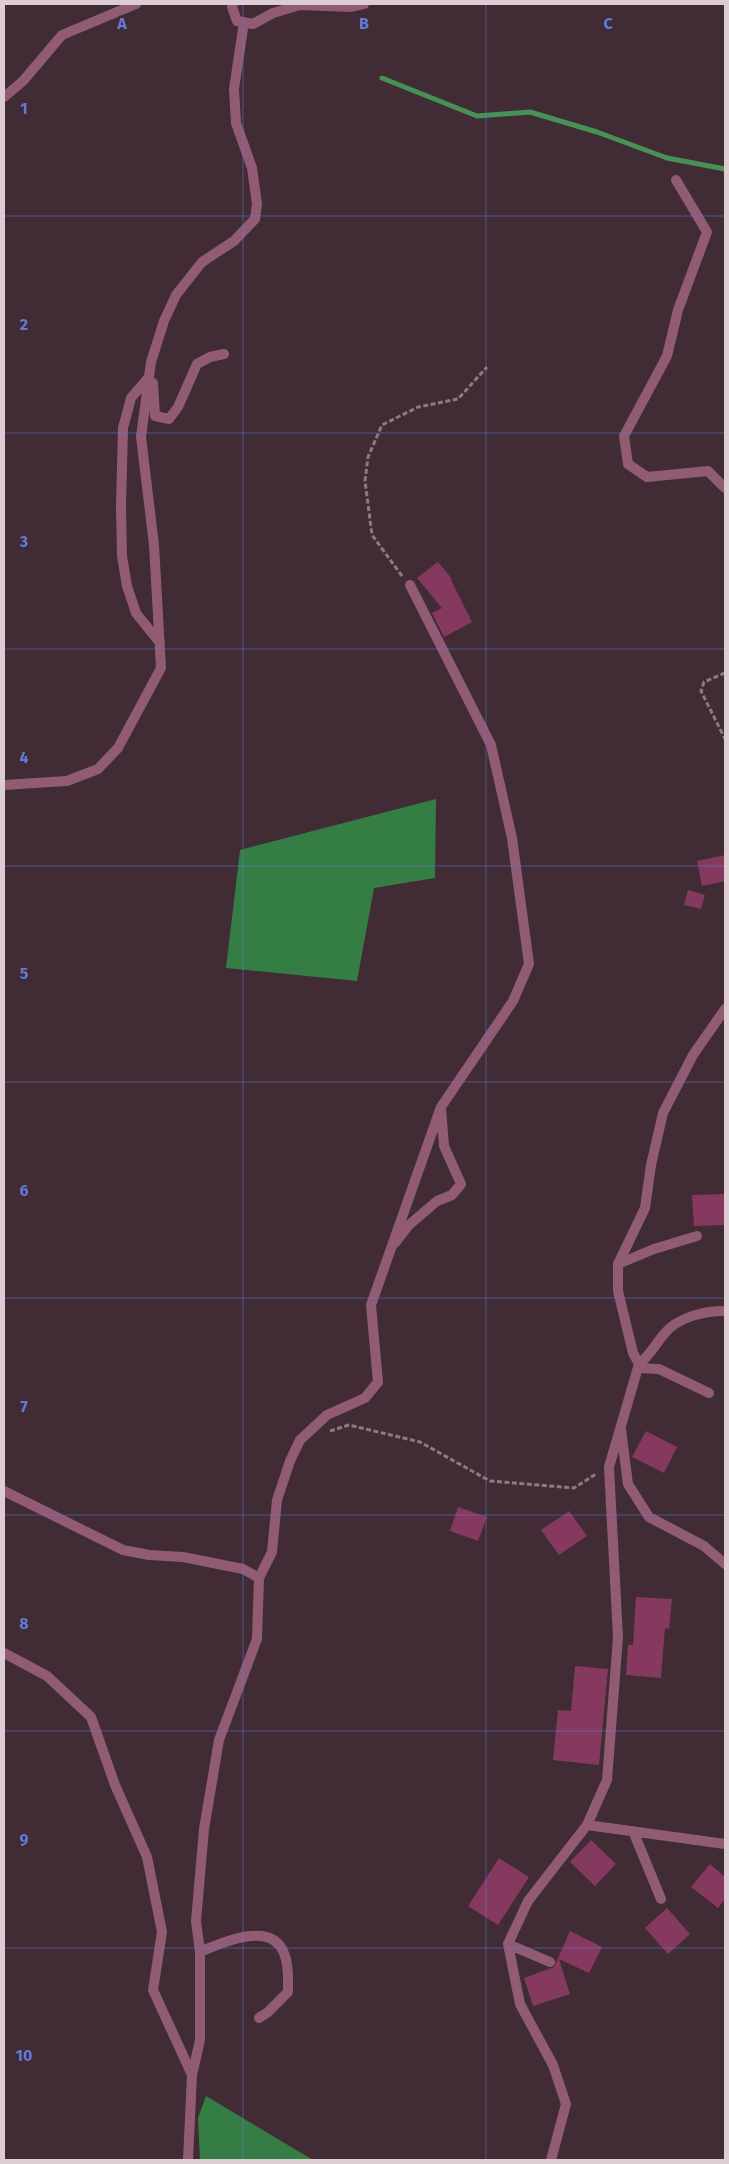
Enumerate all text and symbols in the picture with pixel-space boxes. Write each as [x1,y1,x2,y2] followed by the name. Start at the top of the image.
[116,14,127,33] text: A
[359,14,369,33] text: B
[603,14,613,33] text: C
[20,99,28,118] text: 1
[20,315,28,334] text: 2
[19,532,28,551] text: 3
[19,748,29,767] text: 4
[20,964,29,983] text: 5
[19,1181,29,1200] text: 6
[20,1397,28,1416] text: 7
[19,1614,29,1633] text: 8
[20,1830,29,1849] text: 9
[16,2046,32,2065] text: 10

